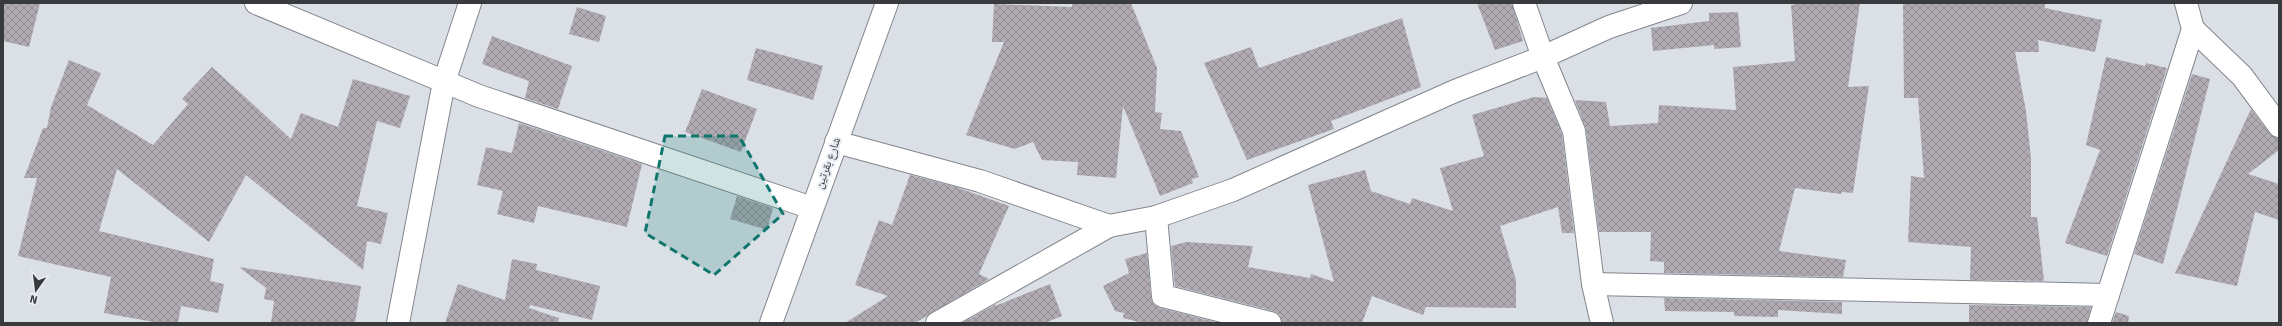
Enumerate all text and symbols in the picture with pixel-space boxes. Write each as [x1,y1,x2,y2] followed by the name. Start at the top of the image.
[812,135,844,191] street label: شارع بقرتين
[16,270,56,310] north arrow
[28,292,39,306] text: N

